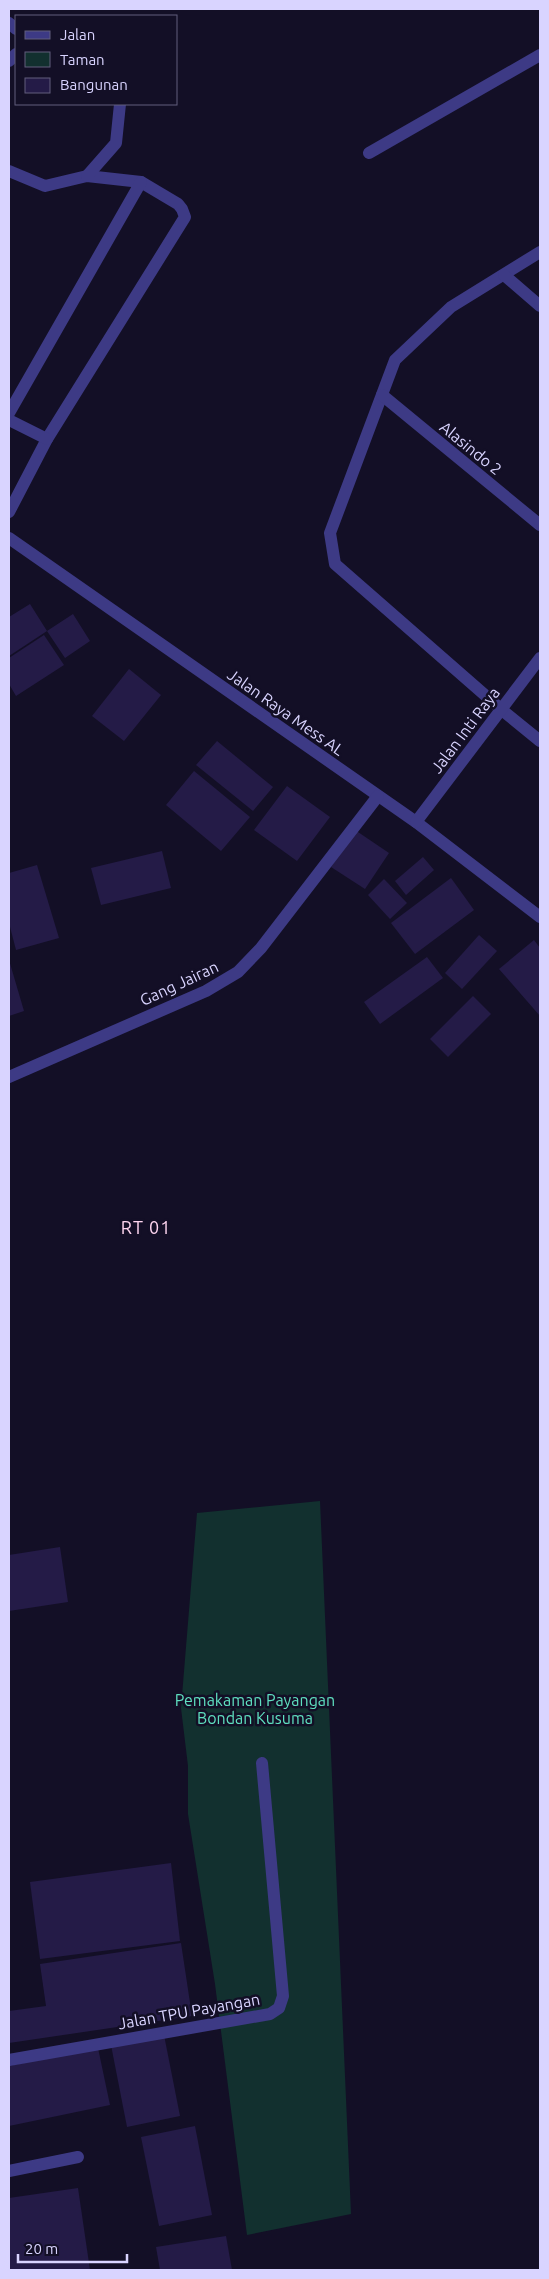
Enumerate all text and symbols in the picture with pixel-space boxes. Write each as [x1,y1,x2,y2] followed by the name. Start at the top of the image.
[15,15,178,105] legend
[60,26,95,43] text: Jalan
[60,51,105,68] text: Taman
[60,76,128,93] text: Bangunan
[436,418,506,478] street label: Alasindo 2
[224,665,348,759] street label: Jalan Raya Mess AL
[427,684,503,776] street label: Jalan Inti Raya
[137,957,221,1009] street label: Gang Jairan
[121,1217,171,1237] district label: RT 01
[175,1691,335,1727] park label: Pemakaman Payangan Bondan Kusuma
[117,1990,261,2032] street label: Jalan TPU Payangan
[18,2232,126,2264] scale bar
[25,2240,58,2257] text: 20 m

